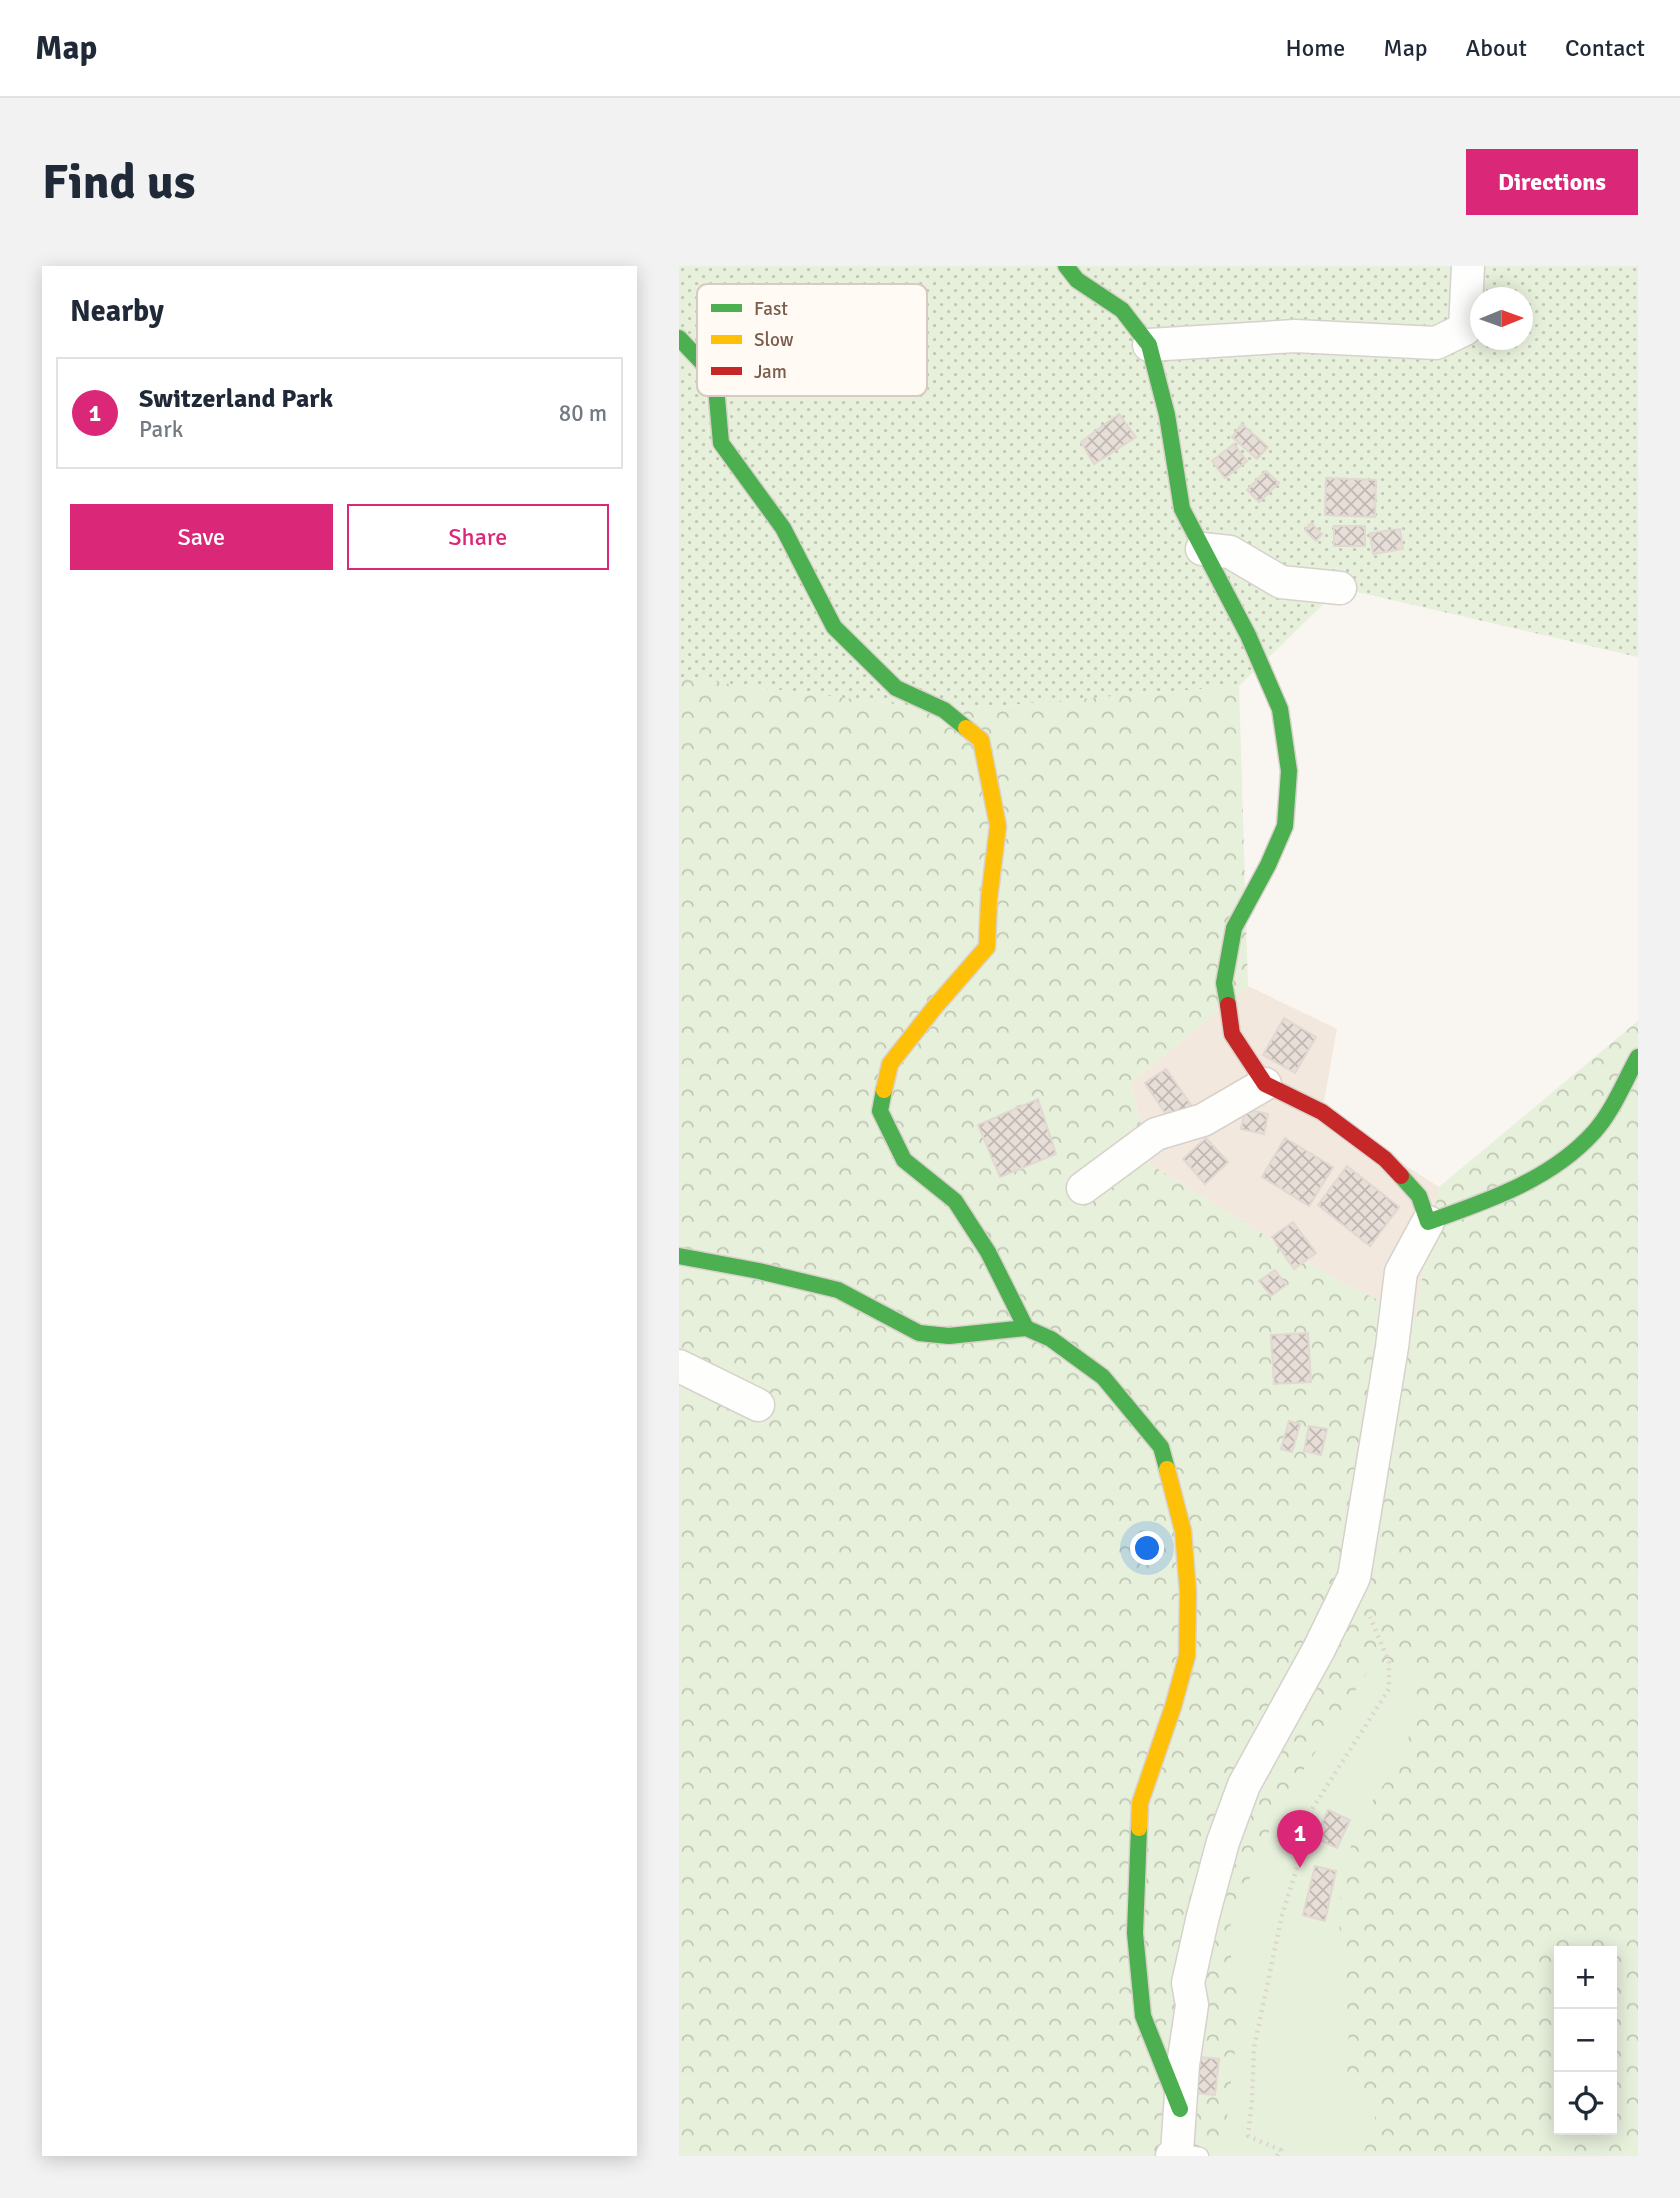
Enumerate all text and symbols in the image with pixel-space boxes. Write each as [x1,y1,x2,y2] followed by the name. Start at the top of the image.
[35,28,97,69] text: Map
[1285,33,1345,63] text: Home
[1383,33,1428,63] text: Map
[1466,33,1527,63] text: About
[1565,33,1645,63] text: Contact
[1466,149,1638,215] button: Directions
[42,152,195,212] text: Find us
[697,284,927,396] legend
[1470,287,1533,350] north arrow
[70,293,164,330] text: Nearby
[754,297,788,321] text: Fast
[754,328,794,352] text: Slow
[754,360,787,384] text: Jam
[139,383,333,415] text: Switzerland Park
[89,399,101,428] text: 1
[559,399,607,428] text: 80 m
[139,415,183,444] text: Park
[70,504,333,570] button: Save
[347,504,609,570] button: Share
[1130,1531,1164,1565] your location
[1277,1810,1323,1868] pin: 1
[1554,1946,1617,2135] map controls
[1554,1946,1617,2009] button: +
[1554,2009,1617,2072] button: −
[1554,2072,1617,2135] button: locate

